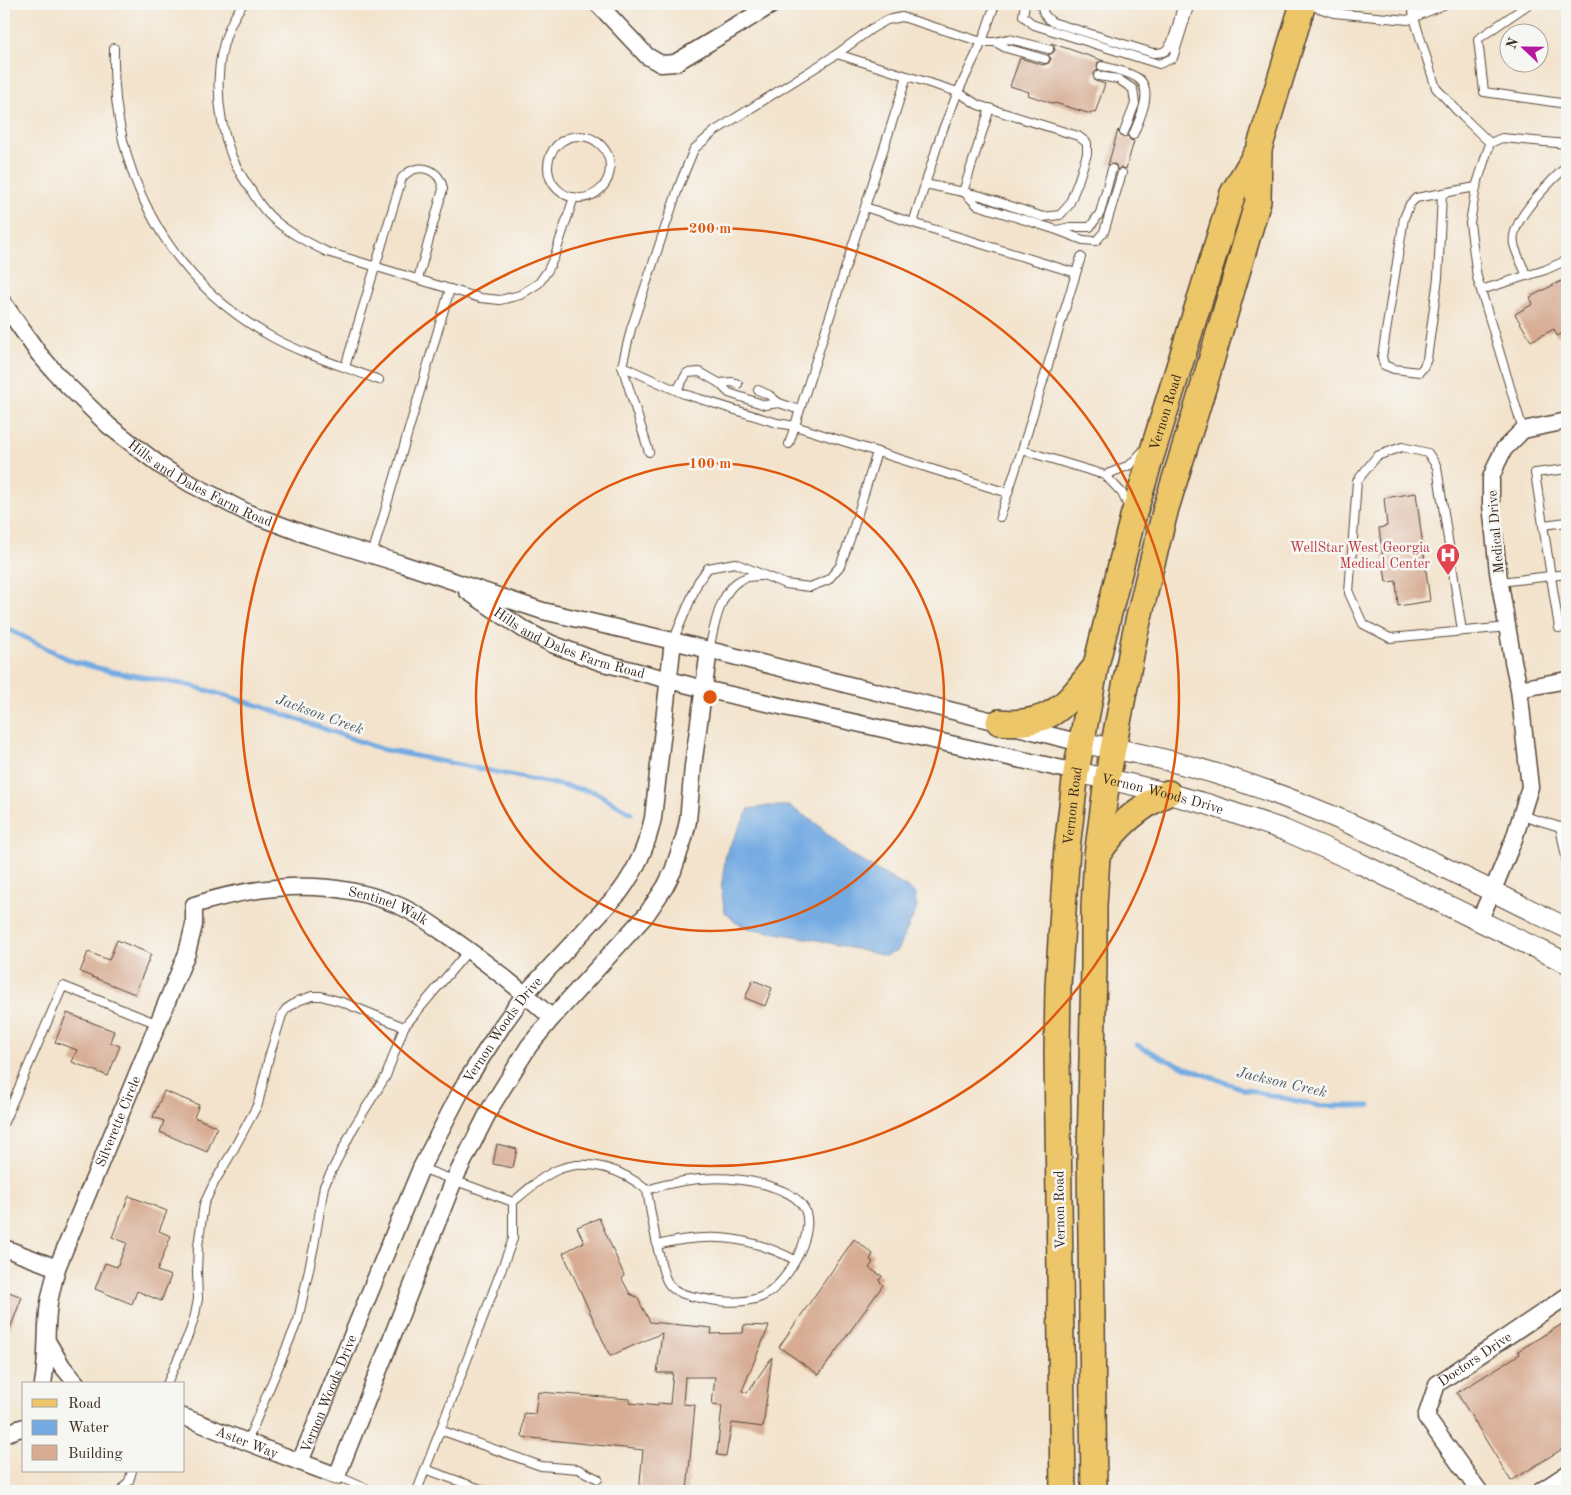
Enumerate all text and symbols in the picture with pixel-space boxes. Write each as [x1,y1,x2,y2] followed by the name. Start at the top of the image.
[1498,22,1548,72] north arrow
[1504,36,1521,51] text: N
[689,222,731,237] text: 200 m
[1147,373,1184,452] street label: Vernon Road
[125,437,274,529] street label: Hills and Dales Farm Road
[689,457,731,472] text: 100 m
[1485,490,1507,574] street label: Medical Drive
[1290,541,1430,571] place label: WellStar West Georgia Medical Center
[1435,542,1461,576] hospital icon: WellStar West Georgia Medical Center
[491,605,646,681] street label: Hills and Dales Farm Road
[701,688,719,706] centre of rings
[274,693,365,738] water label: Jackson Creek
[1061,765,1085,846] street label: Vernon Road
[1100,772,1225,817] street label: Vernon Woods Drive
[347,885,431,928] street label: Sentinel Walk
[461,974,545,1085] street label: Vernon Woods Drive
[1235,1066,1328,1101] water label: Jackson Creek
[94,1074,144,1169] street label: Silverette Circle
[1052,1170,1068,1250] street label: Vernon Road
[1436,1330,1514,1389] street label: Doctors Drive
[299,1333,360,1455] street label: Vernon Woods Drive
[22,1382,185,1472] legend
[68,1397,102,1412] text: Road
[68,1421,109,1436] text: Water
[214,1424,281,1461] street label: Aster Way
[68,1447,123,1462] text: Building

